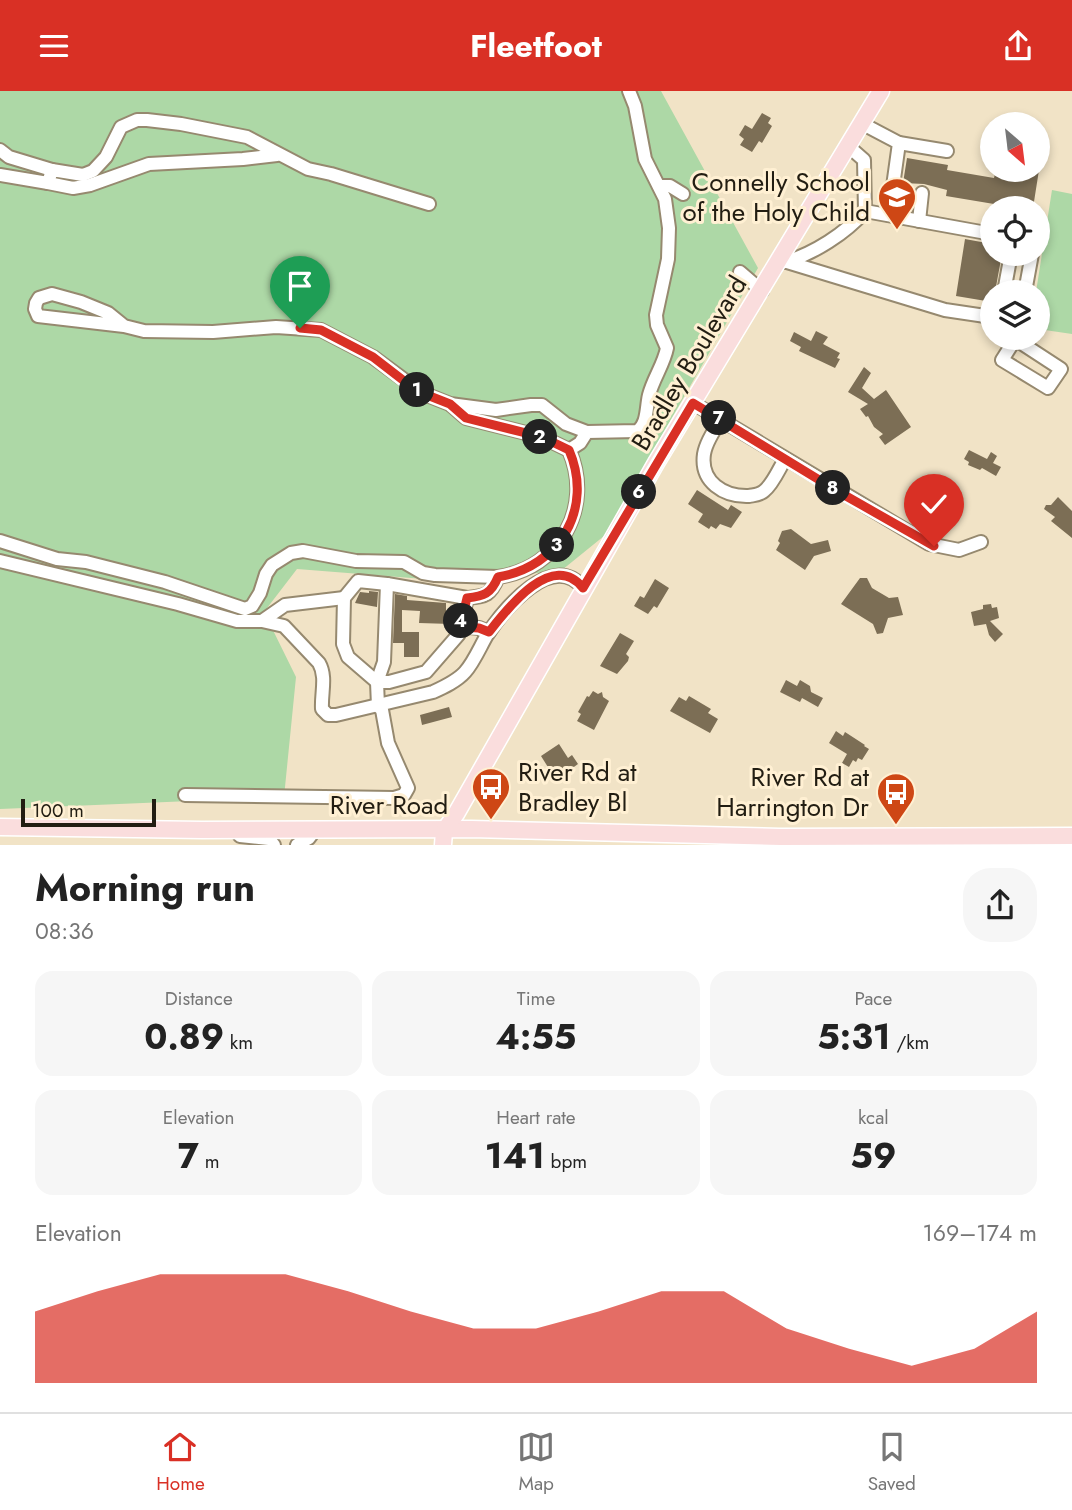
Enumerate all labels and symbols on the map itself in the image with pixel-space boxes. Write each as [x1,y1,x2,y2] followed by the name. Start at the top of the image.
[980,112,1050,182] north arrow
[682,163,870,231] place label: Connelly School of the Holy Child
[876,176,918,231] school or university icon: Connelly School of the Holy Child
[270,256,330,328] pin
[622,268,756,458] street label: Bradley Boulevard
[400,373,434,407] pin: 1
[702,401,736,435] pin: 7
[522,419,558,455] pin: 2
[816,471,850,505] pin: 8
[904,474,964,546] pin
[622,475,656,509] pin: 6
[540,527,574,563] pin: 3
[444,603,478,639] pin: 4
[518,753,637,821] place label: River Rd at Bradley Bl
[716,758,870,826] place label: River Rd at Harrington Dr
[470,766,512,821] bus stop icon: River Rd at Bradley Bl
[875,771,917,826] bus stop icon: River Rd at Harrington Dr
[330,786,448,824] street label: River Road
[21,796,156,828] scale bar

